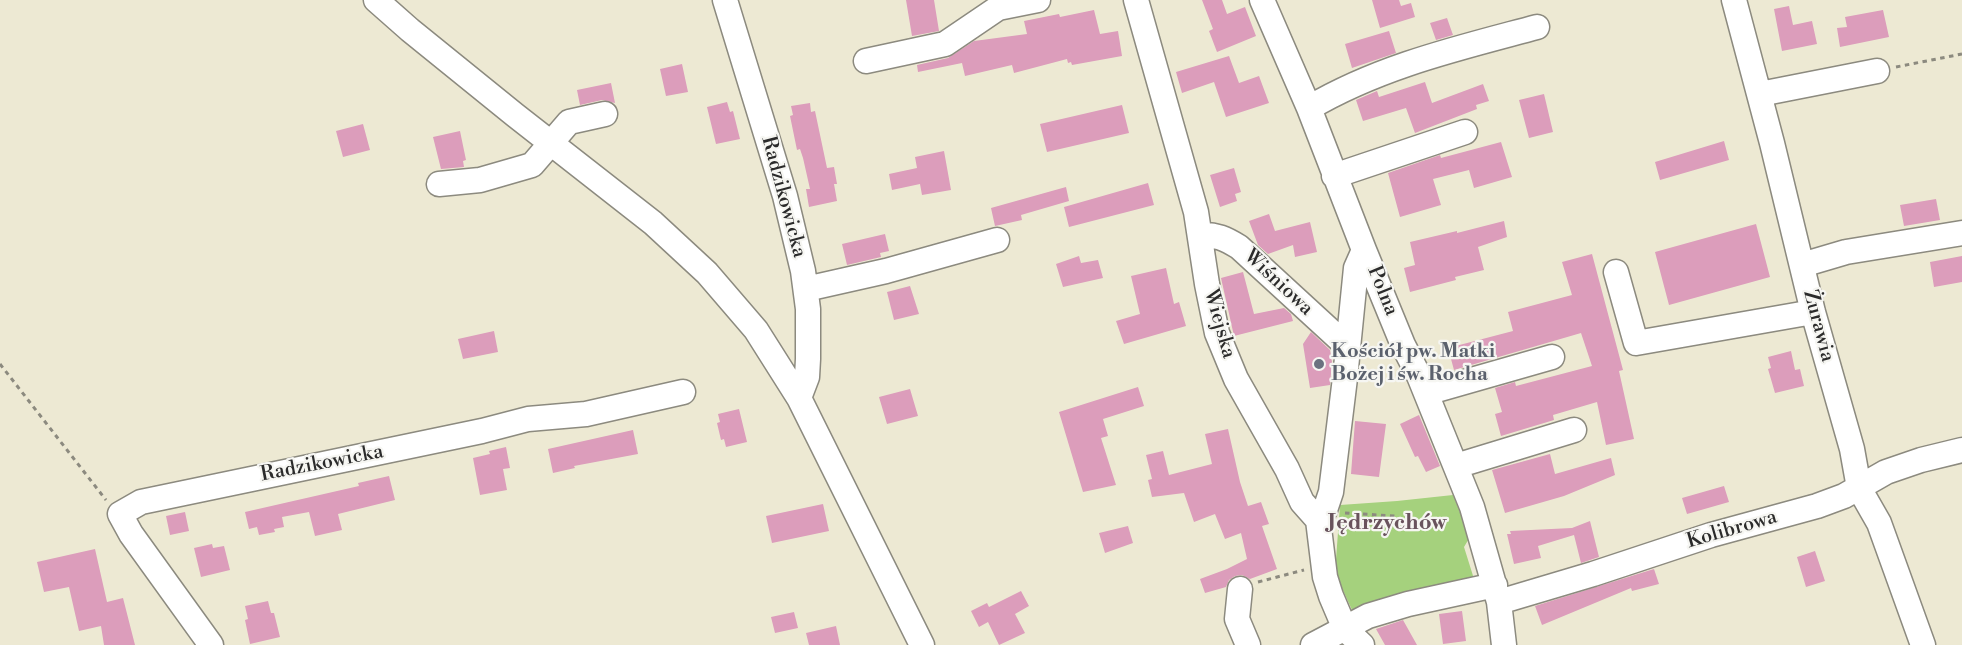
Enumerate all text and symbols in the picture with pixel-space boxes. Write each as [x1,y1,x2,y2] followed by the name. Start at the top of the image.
[755,134,811,260] street label: Radzikowicka
[1238,245,1318,321] street label: Wiśniowa
[1361,263,1403,319] street label: Polna
[1198,287,1240,361] street label: Wiejska
[1797,287,1839,365] street label: Żurawia
[1331,340,1495,387] place label: Kościół pw. Matki Bożej i św. Rocha
[1312,357,1326,371] marker: Kościół pw. Matki Bożej i św. Rocha
[258,440,386,488] street label: Radzikowicka
[1684,506,1780,554] street label: Kolibrowa
[1328,511,1446,537] district label: Jędrzychów

